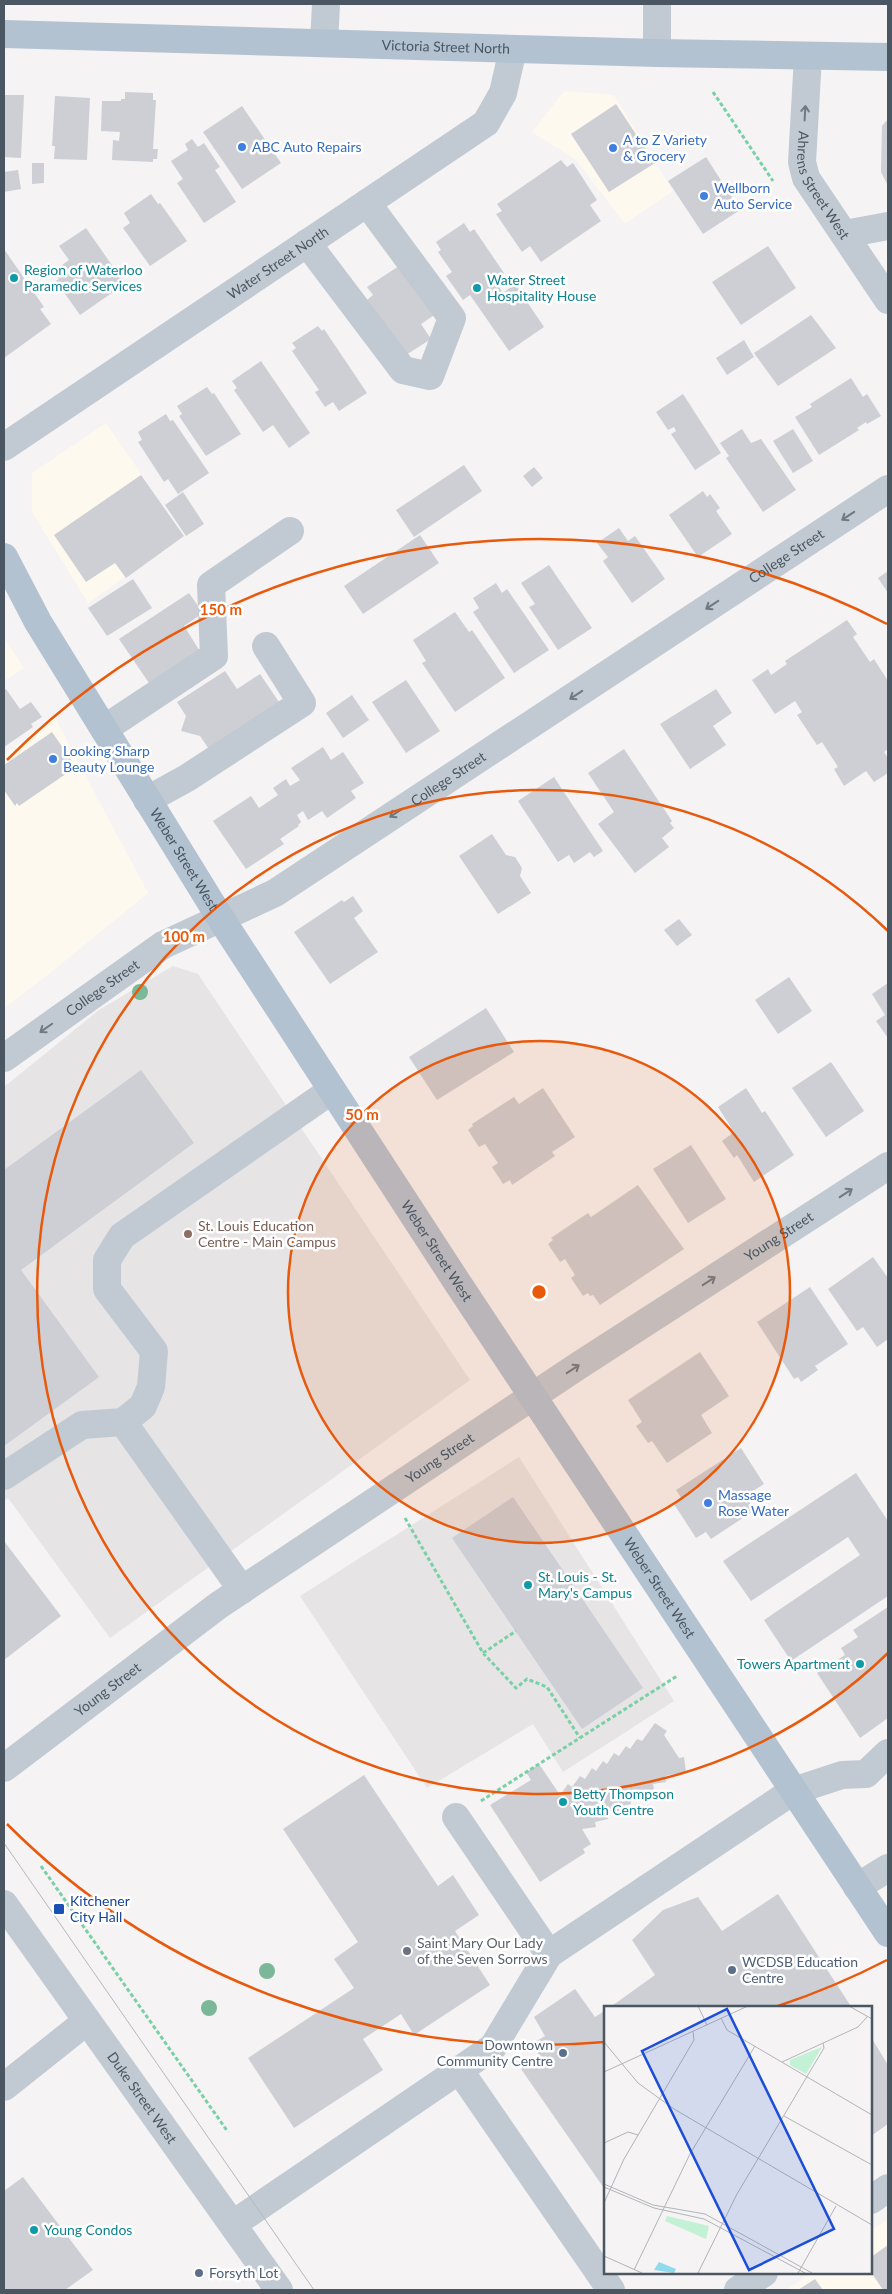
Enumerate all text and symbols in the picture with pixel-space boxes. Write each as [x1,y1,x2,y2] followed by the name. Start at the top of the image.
[381,36,510,57] street label: Victoria Street North
[800,105,809,121] one-way arrow
[623,131,708,164] place label: A to Z Variety & Grocery
[794,131,854,242] street label: Ahrens Street West
[252,138,362,155] place label: ABC Auto Repairs
[236,141,248,153] marker: ABC Auto Repairs
[607,142,619,154] marker: A to Z Variety & Grocery
[714,179,792,212] place label: Wellborn Auto Service
[698,190,710,202] marker: Wellborn Auto Service
[224,222,331,303] street label: Water Street North
[24,261,143,294] place label: Region of Waterloo Paramedic Services
[487,271,596,304] place label: Water Street Hospitality House
[8,272,20,284] marker: Region of Waterloo Paramedic Services
[471,282,483,294] marker: Water Street Hospitality House
[841,511,855,521] one-way arrow
[745,525,827,586] street label: College Street
[200,600,242,618] text: 150 m
[705,600,719,610] one-way arrow
[569,689,583,700] one-way arrow
[63,742,154,775] place label: Looking Sharp Beauty Lounge
[407,748,489,809] street label: College Street
[47,753,59,765] marker: Looking Sharp Beauty Lounge
[147,805,223,913] street label: Weber Street West
[390,808,404,818] one-way arrow
[163,927,205,945] text: 100 m
[62,956,142,1019] street label: College Street
[39,1023,53,1033] one-way arrow
[345,1105,379,1123] text: 50 m
[839,1188,853,1199] one-way arrow
[398,1197,476,1304] street label: Weber Street West
[741,1208,816,1264] street label: Young Street
[198,1217,336,1250] place label: St. Louis Education Centre - Main Campus
[182,1228,194,1240] marker: St. Louis Education Centre - Main Campus
[702,1276,716,1286] one-way arrow
[530,1283,548,1301] centre of rings
[565,1364,579,1374] one-way arrow
[402,1429,477,1486] street label: Young Street
[718,1486,789,1519] place label: Massage Rose Water
[702,1497,714,1509] marker: Massage Rose Water
[620,1534,699,1641] street label: Weber Street West
[538,1568,632,1601] place label: St. Louis - St. Mary's Campus
[522,1579,534,1591] marker: St. Louis - St. Mary's Campus
[737,1655,850,1672] place label: Towers Apartment
[854,1658,866,1670] marker: Towers Apartment
[71,1659,144,1720] street label: Young Street
[573,1785,674,1818] place label: Betty Thompson Youth Centre
[557,1796,569,1808] marker: Betty Thompson Youth Centre
[70,1892,130,1925] place label: Kitchener City Hall
[52,1902,66,1916] marker: Kitchener City Hall
[417,1934,548,1967] place label: Saint Mary Our Lady of the Seven Sorrows
[401,1945,413,1957] marker: Saint Mary Our Lady of the Seven Sorrows
[742,1953,858,1986] place label: WCDSB Education Centre
[726,1964,738,1976] marker: WCDSB Education Centre
[604,2006,872,2274] inset map
[437,2036,553,2069] place label: Downtown Community Centre
[557,2047,569,2059] marker: Downtown Community Centre
[104,2048,181,2147] street label: Duke Street West
[44,2221,132,2238] place label: Young Condos
[28,2224,40,2236] marker: Young Condos
[209,2264,278,2281] place label: Forsyth Lot
[193,2267,205,2279] marker: Forsyth Lot

